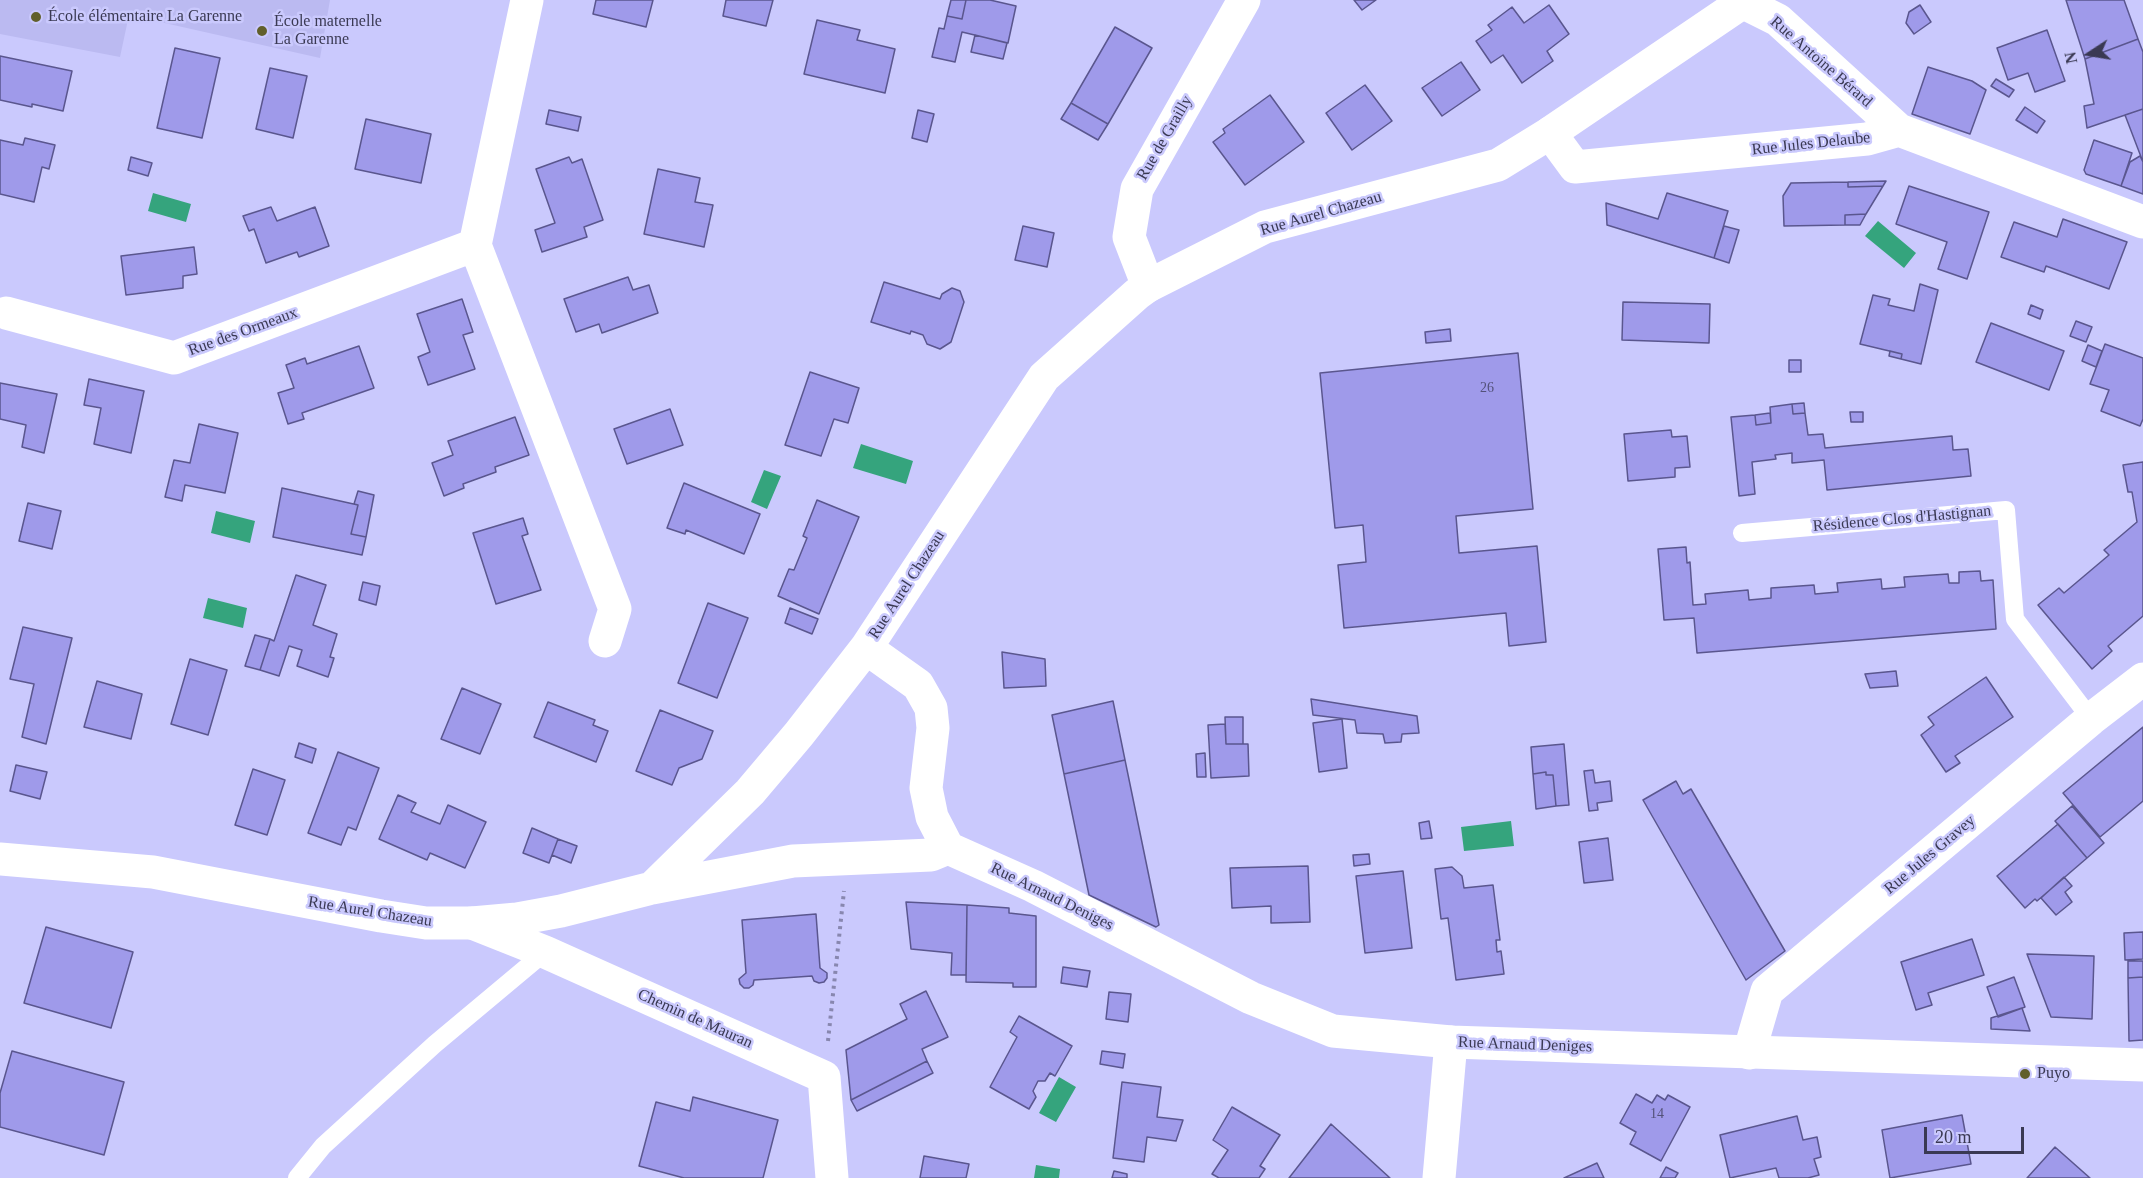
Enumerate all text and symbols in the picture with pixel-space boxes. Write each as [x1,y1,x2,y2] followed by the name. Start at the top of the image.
[48,7,242,27] place label: École élémentaire La Garenne
[29,10,43,24] marker: École élémentaire La Garenne
[274,12,382,50] place label: École maternelle La Garenne
[1766,12,1876,112] street label: Rue Antoine Bérard
[255,24,269,38] marker: École maternelle La Garenne
[2059,24,2119,84] north arrow
[2061,50,2080,65] text: N
[1133,92,1197,184] street label: Rue de Grailly
[1751,128,1871,160] street label: Rue Jules Delaube
[1258,188,1384,240] street label: Rue Aurel Chazeau
[186,303,300,361] street label: Rue des Ormeaux
[1480,380,1494,396] house number: 26
[1812,502,1992,536] street label: Résidence Clos d'Hastignan
[865,527,949,643] street label: Rue Aurel Chazeau
[1881,811,1979,899] street label: Rue Jules Gravey
[987,859,1117,935] street label: Rue Arnaud Deniges
[307,893,433,931] street label: Rue Aurel Chazeau
[635,985,755,1053] street label: Chemin de Mauran
[1458,1033,1592,1057] street label: Rue Arnaud Deniges
[2037,1064,2070,1084] place label: Puyo
[2018,1067,2032,1081] marker: Puyo
[1650,1106,1664,1122] house number: 14
[1927,1115,2028,1153] scale bar
[1935,1127,1972,1147] text: 20 m

